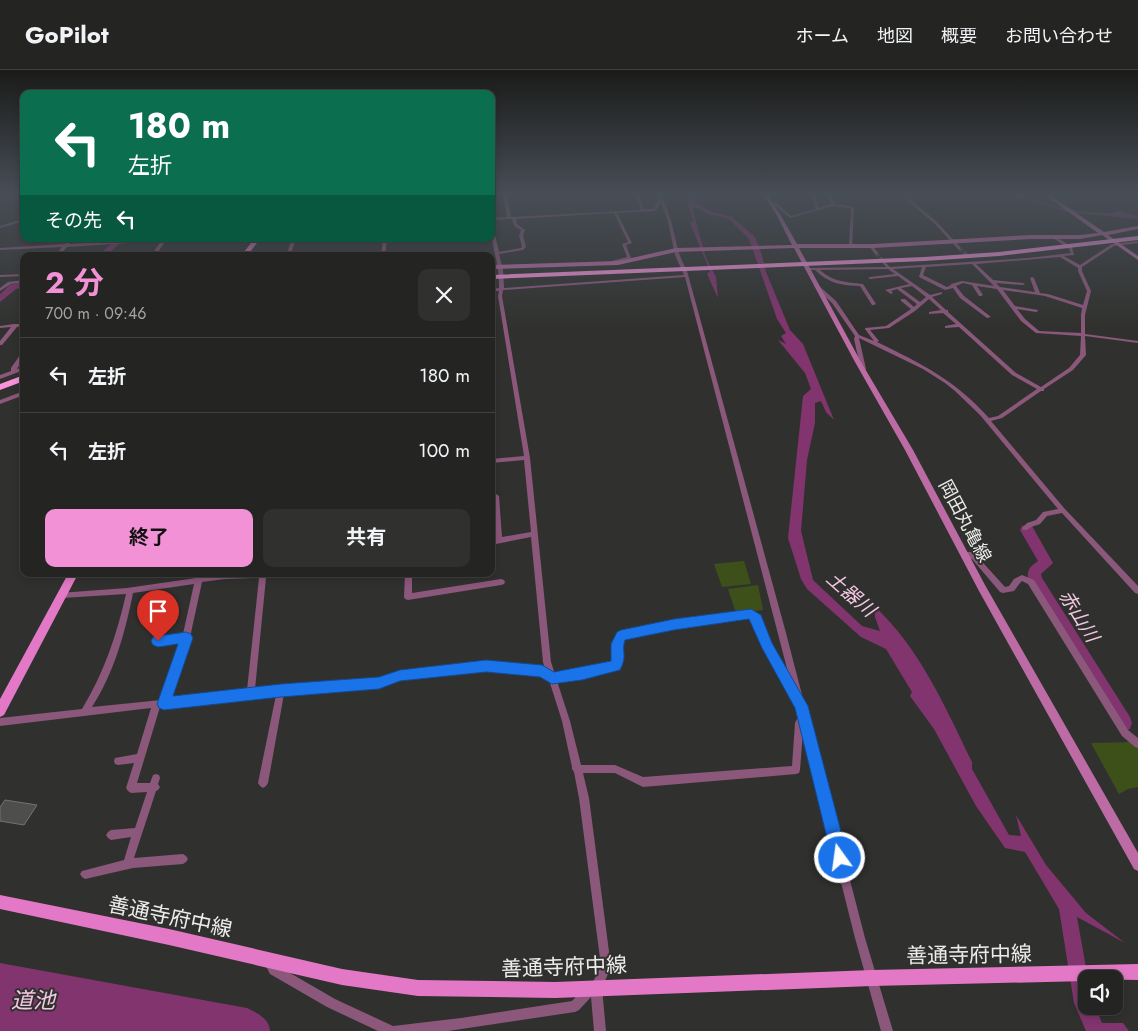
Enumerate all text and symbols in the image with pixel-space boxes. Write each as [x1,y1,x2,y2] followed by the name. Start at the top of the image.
[25,17,109,52] text: GoPilot
[796,23,849,49] text: ホーム
[877,23,913,49] text: 地図
[941,23,977,49] text: 概要
[1005,23,1113,49] text: お問い合わせ
[128,101,230,151] text: 180 m
[45,110,110,175] icon: left
[128,149,172,181] text: 左折
[112,205,140,233] icon: left
[45,207,102,234] text: その先
[45,261,104,304] text: 2 分
[418,269,470,321] button: close
[45,302,146,325] text: 700 m · 09:46
[45,361,73,389] icon: left
[419,362,470,389] text: 180 m
[88,363,126,390] text: 左折
[45,436,73,464] icon: left
[418,437,470,464] text: 100 m
[88,438,126,465] text: 左折
[932,475,998,567] street label: 岡田丸亀線
[45,509,253,567] button: 終了
[263,509,470,567] button: 共有
[821,565,883,624] water label: 土器川
[1052,585,1107,649] water label: 赤山川
[137,590,179,641] pin
[144,597,172,625] icon: arrive
[813,831,865,883] position arrow
[105,889,235,945] street label: 善通寺府中線
[906,939,1032,971] street label: 善通寺府中線
[501,950,627,984] street label: 善通寺府中線
[1078,970,1123,1015] map controls
[1078,970,1123,1015] button: sound
[11,984,57,1016] water label: 道池

